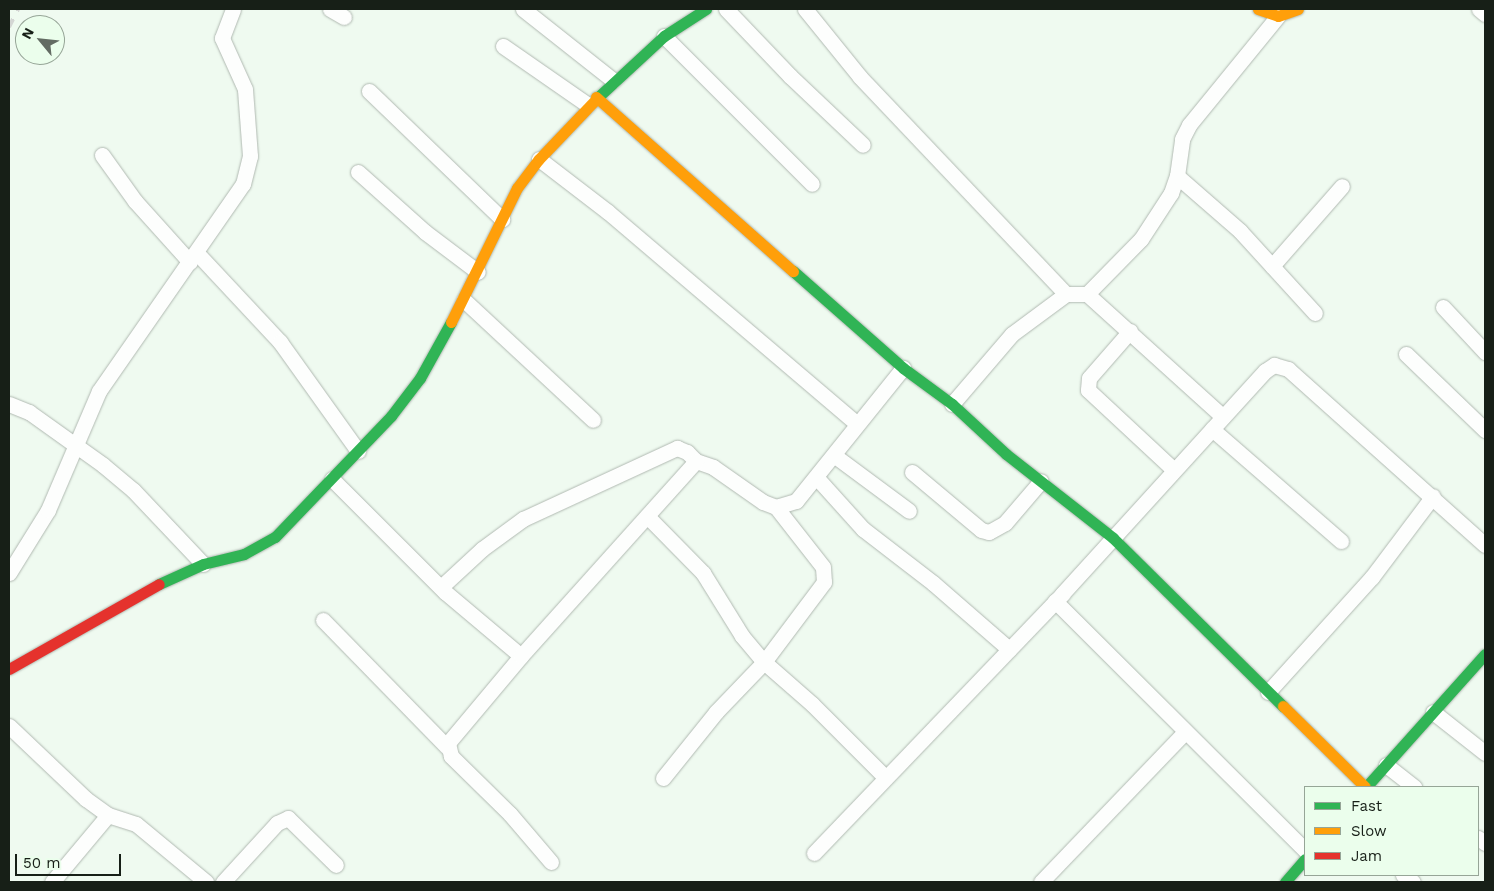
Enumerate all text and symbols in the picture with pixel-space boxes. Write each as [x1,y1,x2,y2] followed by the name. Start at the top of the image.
[15,15,65,65] north arrow
[18,25,37,42] text: N
[1304,786,1479,876] legend
[1351,797,1382,815] text: Fast
[1351,822,1387,840] text: Slow
[18,844,124,876] scale bar
[1351,847,1382,865] text: Jam
[23,854,60,872] text: 50 m

